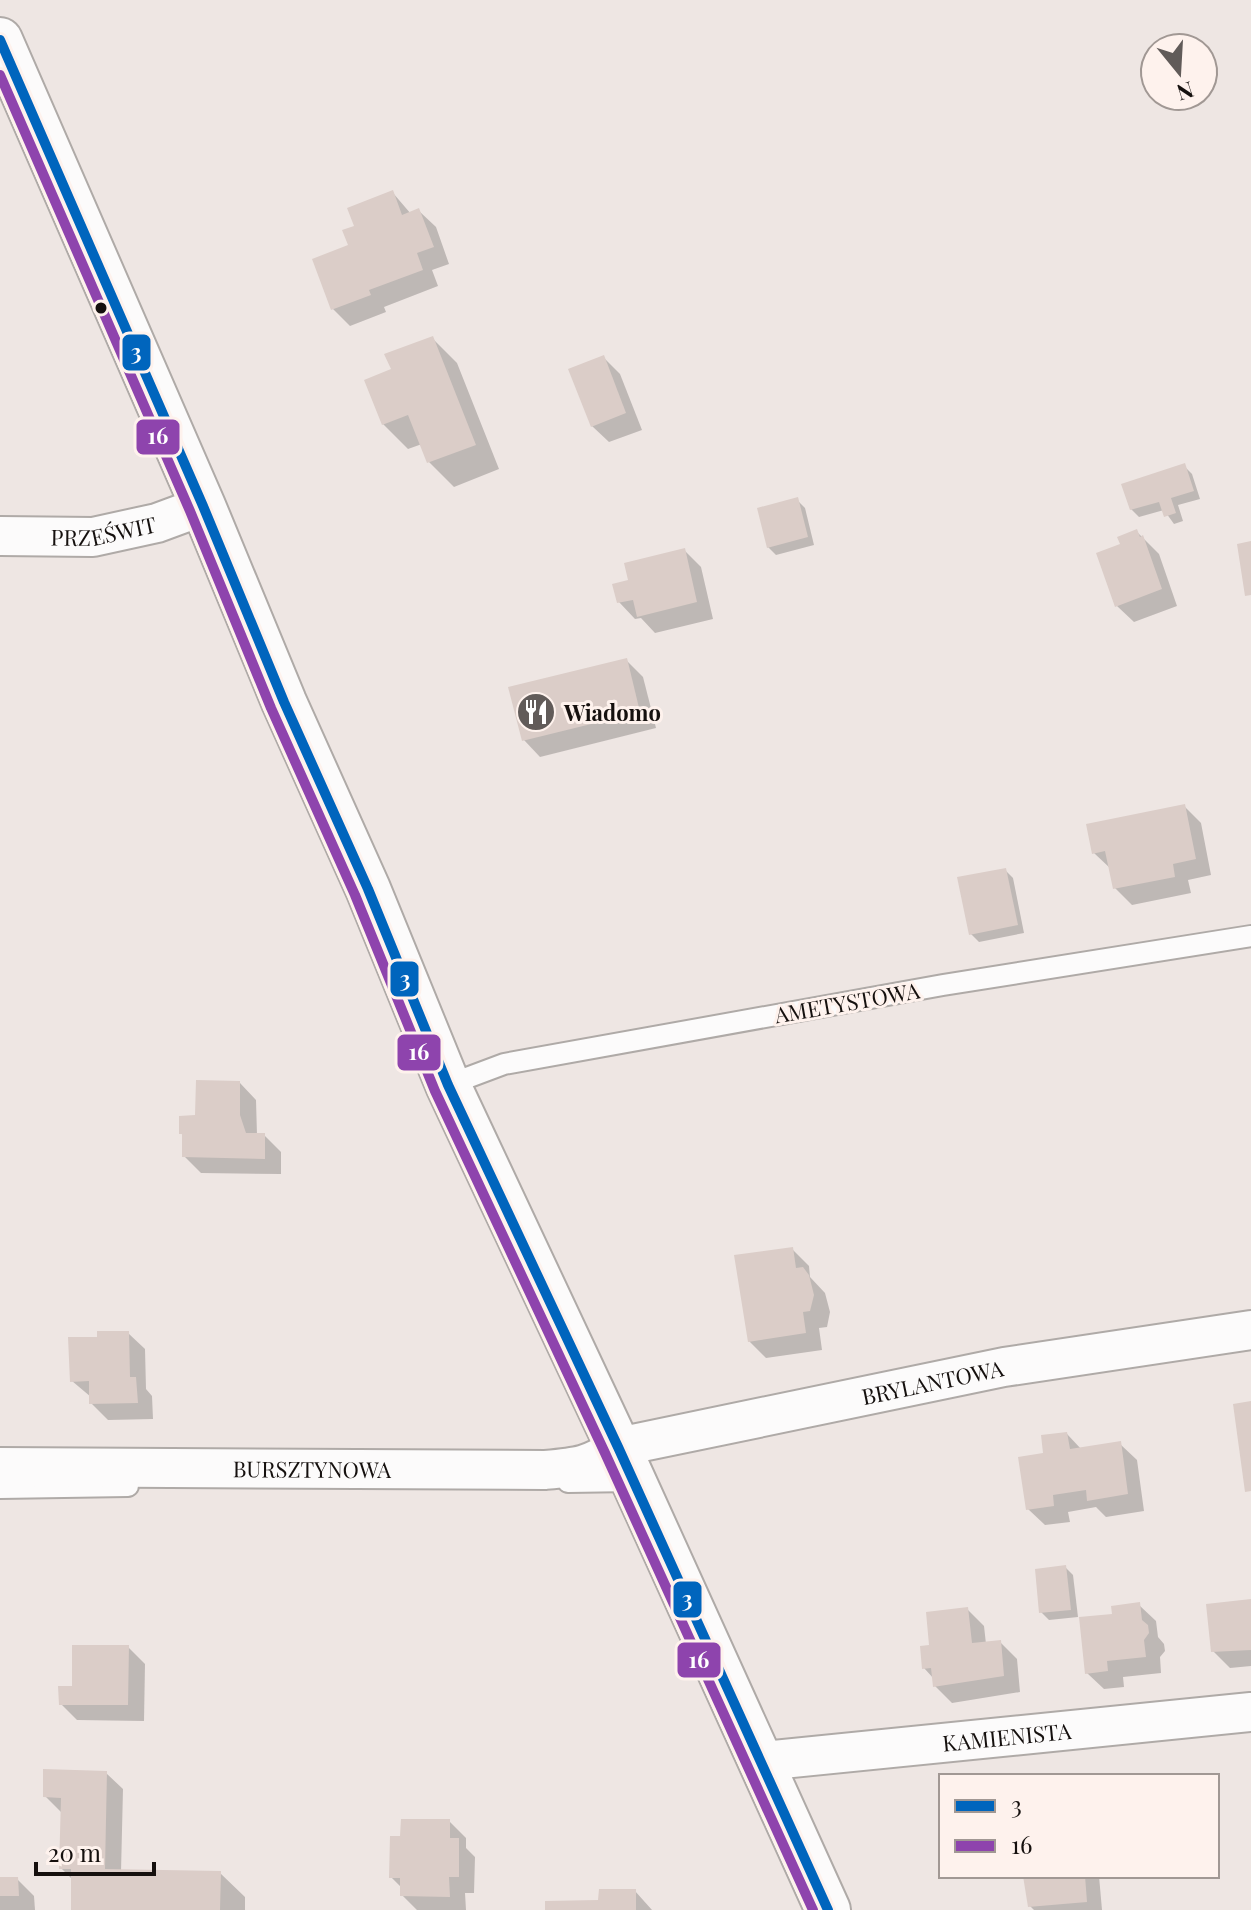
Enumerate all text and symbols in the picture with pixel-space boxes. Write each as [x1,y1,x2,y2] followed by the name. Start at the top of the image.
[1139,32,1219,112] north arrow
[1173,75,1198,109] text: N
[93,300,109,316] unlabelled marker
[121,333,152,372] line badge: 3
[131,336,141,366] text: 3
[135,418,181,456] line badge: 16
[148,420,168,450] text: 16
[51,509,159,552] street label: PRZEŚWIT
[515,691,557,733] restaurant icon: Wiadomo
[563,697,661,727] place label: Wiadomo
[389,960,420,998] line badge: 3
[400,963,410,993] text: 3
[771,974,922,1030] street label: AMETYSTOWA
[396,1033,442,1072] line badge: 16
[409,1036,429,1066] text: 16
[859,1352,1006,1411] street label: BRYLANTOWA
[233,1453,391,1484] street label: BURSZTYNOWA
[672,1580,703,1619] line badge: 3
[682,1583,692,1613] text: 3
[676,1641,722,1679] line badge: 16
[689,1644,709,1674] text: 16
[941,1715,1073,1758] street label: KAMIENISTA
[939,1774,1219,1878] legend
[1011,1788,1022,1820] text: 3
[36,1826,154,1876] scale bar
[1011,1828,1032,1860] text: 16
[48,1836,101,1868] text: 20 m

